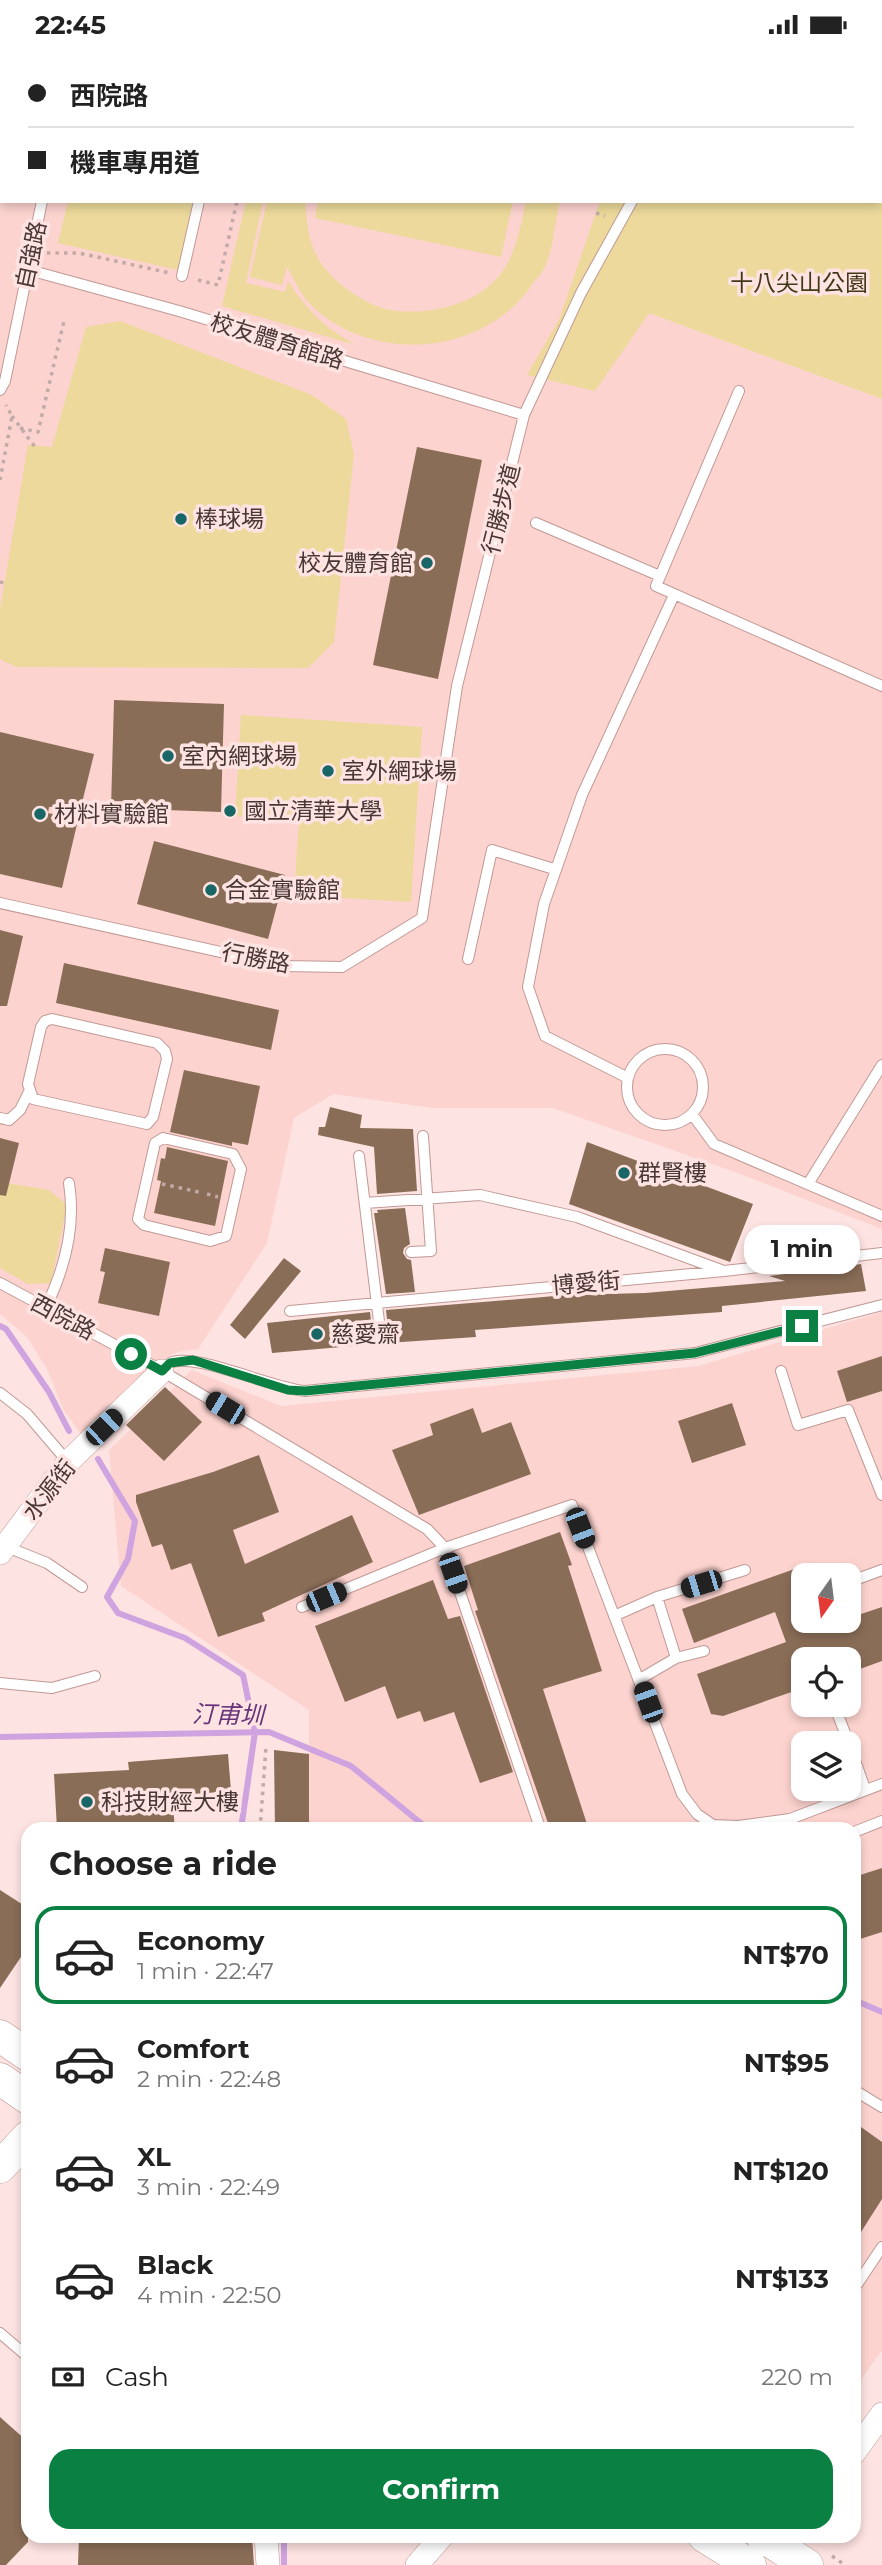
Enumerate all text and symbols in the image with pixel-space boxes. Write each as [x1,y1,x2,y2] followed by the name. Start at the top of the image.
[35,9,106,41] text: 22:45
[70,80,148,112] text: 西院路
[70,147,200,179] text: 機車專用道
[10,218,52,292] street label: 自強路
[730,269,868,297] park label: 十八尖山公園
[207,307,347,375] street label: 校友體育館路
[476,461,526,557] street label: 行勝步道
[195,505,264,533] place label: 棒球場
[173,511,189,527] marker: 棒球場
[298,549,413,577] place label: 校友體育館
[419,555,435,571] marker: 校友體育館
[182,742,297,770] place label: 室內網球場
[160,748,176,764] marker: 室內網球場
[342,757,457,785] place label: 室外網球場
[320,763,336,779] marker: 室外網球場
[244,797,382,825] place label: 國立清華大學
[54,800,169,828] place label: 材料實驗館
[222,803,238,819] marker: 國立清華大學
[32,806,48,822] marker: 材料實驗館
[225,876,340,904] place label: 合金實驗館
[203,882,219,898] marker: 合金實驗館
[219,938,293,978] street label: 行勝路
[638,1159,707,1187] place label: 群賢樓
[616,1165,632,1181] marker: 群賢樓
[744,1225,860,1273] callout: 1 min
[771,1235,833,1263] text: 1 min
[550,1266,622,1300] street label: 博愛街
[26,1288,100,1346] street label: 西院路
[786,1310,818,1342] route end
[331,1320,400,1348] place label: 慈愛齋
[309,1326,325,1342] marker: 慈愛齋
[115,1338,147,1370] route start
[202,1388,249,1428] car
[82,1405,127,1449] car
[17,1454,81,1526] street label: 水源街
[563,1505,598,1551] car
[437,1550,470,1596] car
[791,1563,861,1633] north arrow
[791,1563,861,1801] map controls
[678,1568,725,1600] car
[303,1579,350,1615] car
[791,1647,861,1717] button: locate
[631,1679,666,1725] car
[192,1699,267,1730] water label: 汀甫圳
[791,1731,861,1801] button: layers
[101,1788,239,1816] place label: 科技財經大樓
[79,1794,95,1810] marker: 科技財經大樓
[49,1844,277,1883] text: Choose a ride
[53,1924,116,1987] icon: car
[137,1925,264,1957] text: Economy
[742,1939,829,1971] text: NT$70
[137,1957,274,1985] text: 1 min · 22:47
[53,2032,116,2095] icon: car
[137,2033,249,2065] text: Comfort
[744,2047,829,2079] text: NT$95
[137,2065,281,2093] text: 2 min · 22:48
[53,2140,116,2203] icon: car
[137,2141,171,2173] text: XL
[733,2155,829,2187] text: NT$120
[137,2173,280,2201] text: 3 min · 22:49
[53,2248,116,2311] icon: car
[137,2249,213,2281] text: Black
[735,2263,829,2295] text: NT$133
[137,2281,281,2309] text: 4 min · 22:50
[49,2358,87,2396] icon: cash
[105,2361,169,2393] text: Cash
[761,2363,833,2391] text: 220 m
[49,2449,833,2529] button: Confirm

